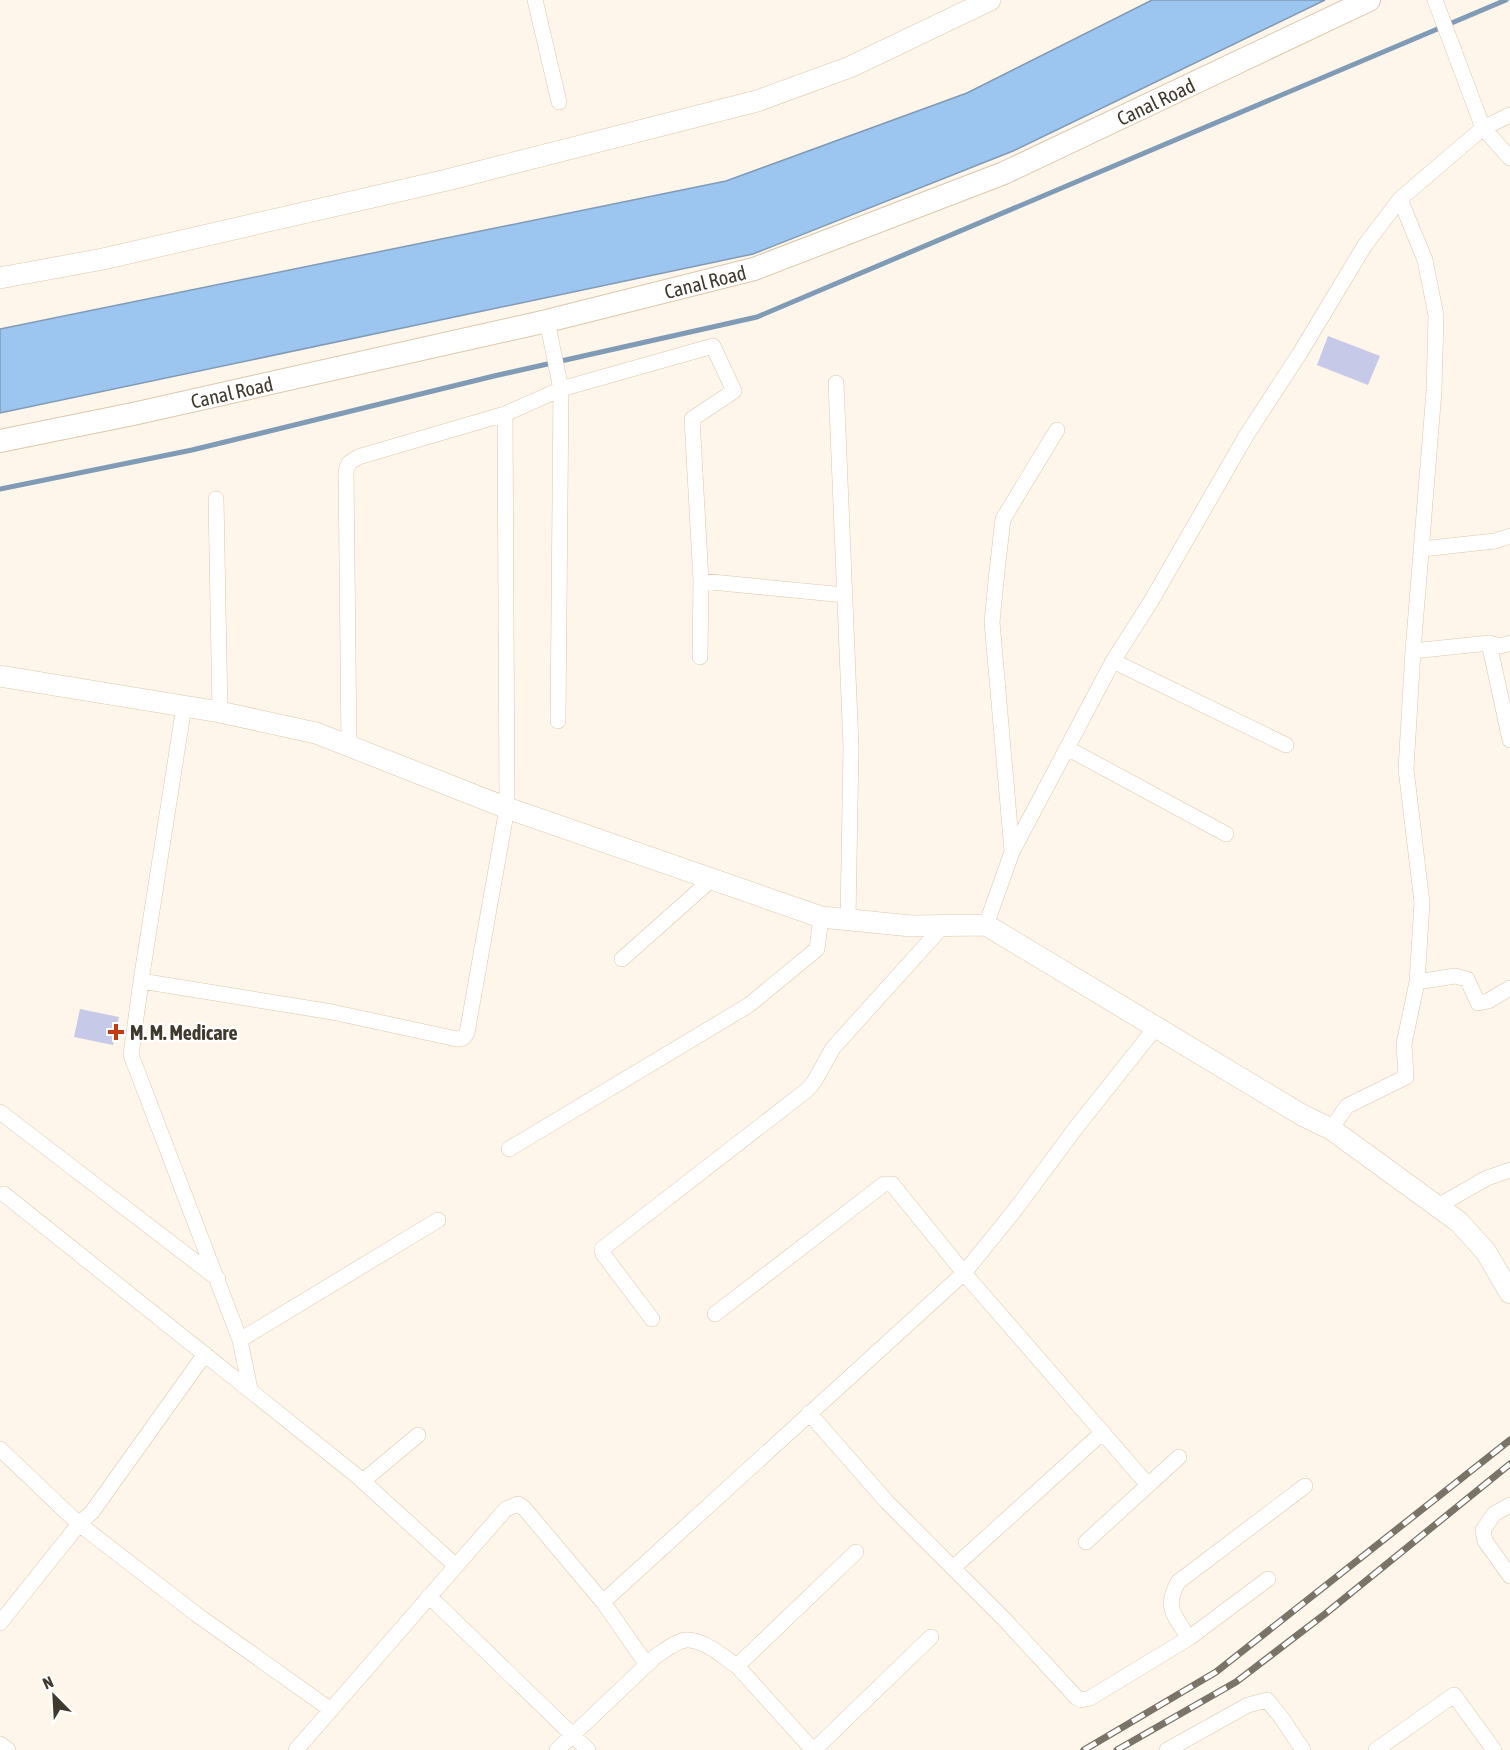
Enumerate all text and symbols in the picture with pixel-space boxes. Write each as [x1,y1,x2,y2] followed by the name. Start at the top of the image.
[1113,73,1198,129] street label: Canal Road
[662,260,748,303] street label: Canal Road
[189,371,275,412] street label: Canal Road
[130,1021,238,1044] place label: M. M. Medicare
[107,1023,125,1041] marker: M. M. Medicare
[24,1666,84,1726] north arrow
[40,1672,56,1692] text: N

